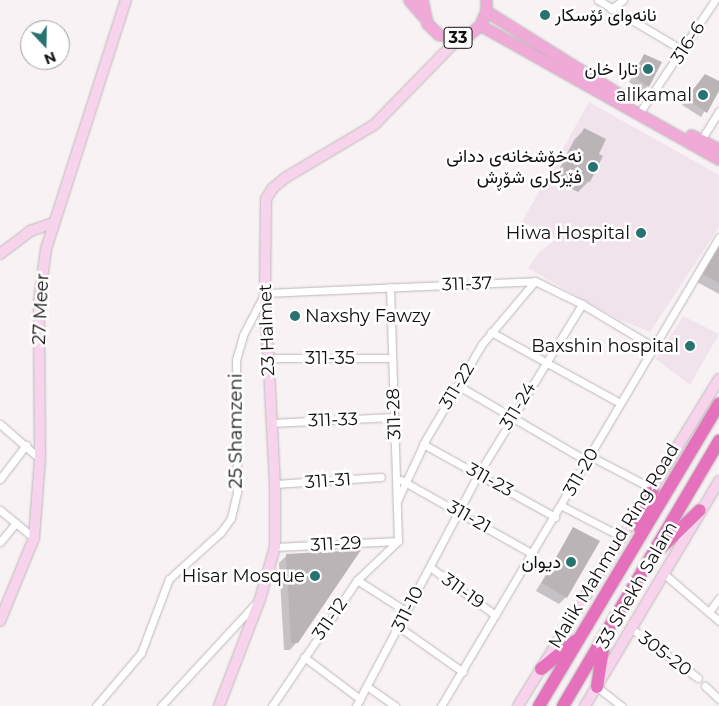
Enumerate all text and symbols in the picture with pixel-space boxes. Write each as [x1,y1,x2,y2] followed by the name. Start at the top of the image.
[555,4,657,26] place label: نانەوای ئۆسکار
[539,9,551,21] marker: نانەوای ئۆسکار
[667,18,709,68] street label: 316-6
[20,20,70,70] north arrow
[443,24,473,52] road number: 33
[42,48,59,68] text: N
[585,58,638,80] place label: تارا خان
[642,63,654,75] marker: تارا خان
[616,84,692,106] place label: alikamal
[696,88,710,102] marker: alikamal
[446,146,582,188] place label: نەخۆشخانەی ددانی فێرکاری شۆڕش
[586,160,600,174] marker: نەخۆشخانەی ددانی فێرکاری شۆڕش
[506,222,630,244] place label: Hiwa Hospital
[634,226,648,240] marker: Hiwa Hospital
[442,272,492,296] street label: 311-37
[28,273,54,345] street label: 27 Meer
[255,283,279,377] street label: 23 Halmet
[305,305,431,327] place label: Naxshy Fawzy
[289,310,301,322] marker: Naxshy Fawzy
[531,335,679,357] place label: Baxshin hospital
[683,339,697,353] marker: Baxshin hospital
[305,347,355,369] street label: 311-35
[435,359,479,413] street label: 311-22
[225,373,247,489] street label: 25 Shamzeni
[495,378,541,434] street label: 311-24
[382,388,406,440] street label: 311-28
[308,408,358,432] street label: 311-33
[544,440,684,652] street label: Malik Mahmud Ring Road
[559,444,603,500] street label: 311-20
[463,458,517,502] street label: 311-23
[304,469,352,493] street label: 311-31
[443,496,495,538] street label: 311-21
[592,518,682,652] street label: 33 Shekh Salam
[310,532,362,556] street label: 311-29
[521,551,561,573] place label: دیوان
[565,556,577,568] marker: دیوان
[182,565,305,587] place label: Hisar Mosque
[438,568,488,614] street label: 311-19
[309,570,321,582] marker: Hisar Mosque
[387,583,429,635] street label: 311-10
[308,594,352,644] street label: 311-12
[634,627,696,681] street label: 305-20

